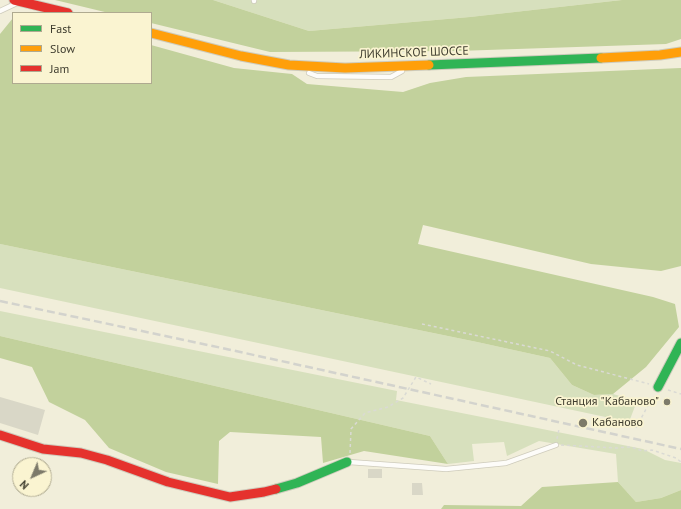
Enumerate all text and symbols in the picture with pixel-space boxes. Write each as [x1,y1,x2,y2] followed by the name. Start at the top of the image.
[12,12,152,84] legend
[50,21,71,36] text: Fast
[50,41,75,56] text: Slow
[359,44,469,62] street label: ЛИКИНСКОЕ ШОССЕ
[50,61,69,76] text: Jam
[555,395,659,409] place label: Станция "Кабаново"
[662,397,672,407] marker: Станция "Кабаново"
[592,416,643,430] place label: Кабаново
[577,417,589,429] marker: Кабаново
[12,457,52,497] north arrow
[17,477,32,492] text: N

